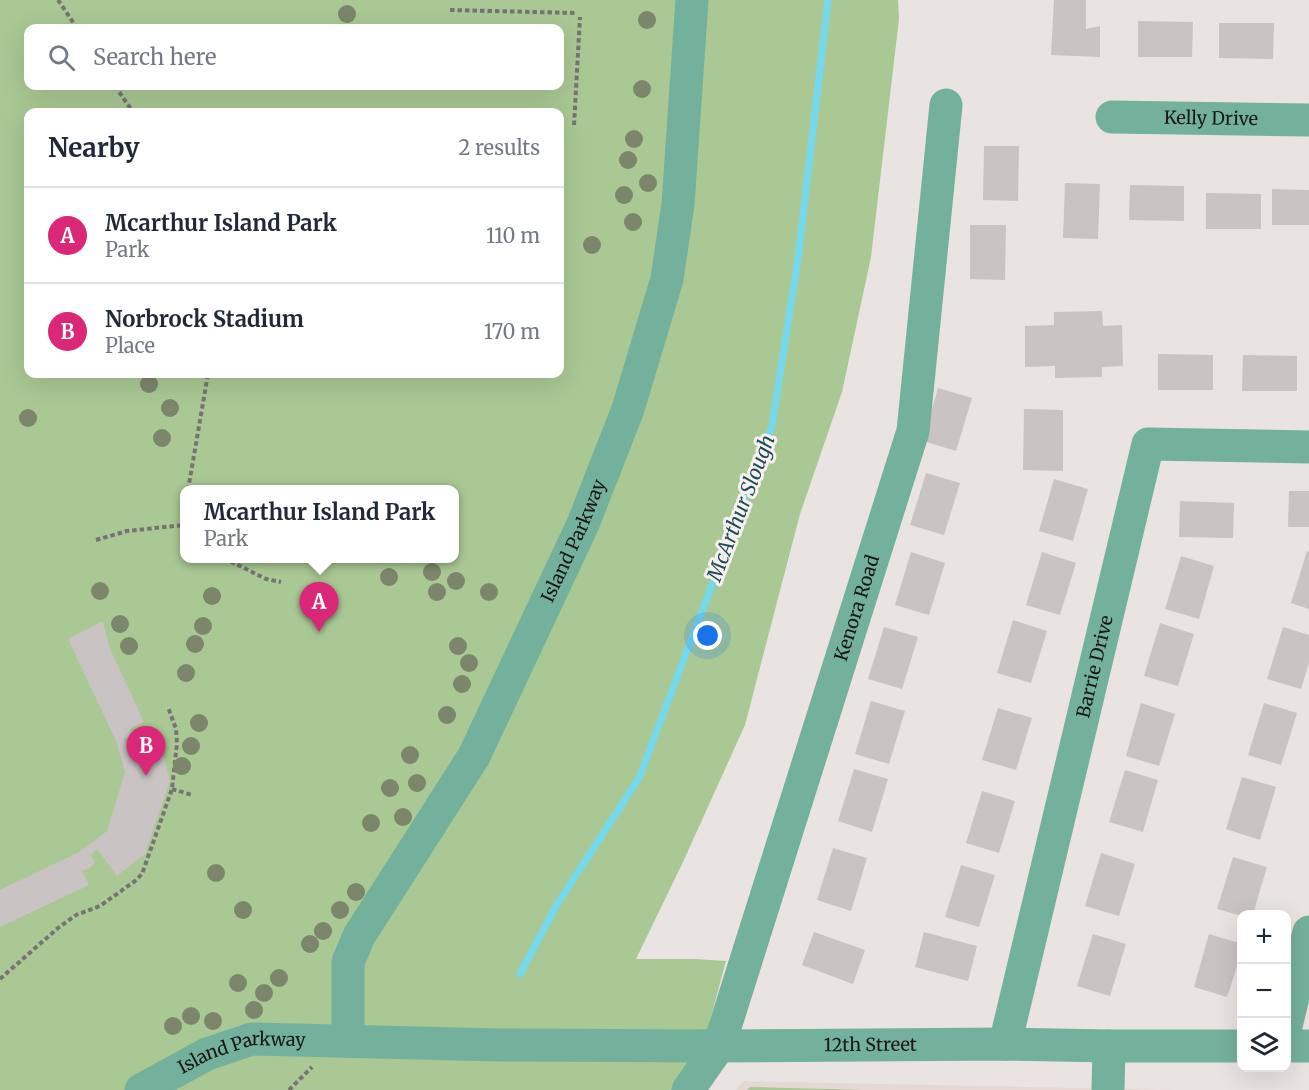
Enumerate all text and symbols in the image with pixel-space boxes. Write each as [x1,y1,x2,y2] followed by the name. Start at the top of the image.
[24,24,564,90] search box
[45,41,78,74] icon: search
[93,43,216,71] text: Search here
[1164,106,1258,130] street label: Kelly Drive
[48,131,140,164] text: Nearby
[458,135,540,160] text: 2 results
[105,209,337,237] text: Mcarthur Island Park
[60,223,75,248] text: A
[486,223,540,248] text: 110 m
[105,237,149,262] text: Park
[105,305,304,333] text: Norbrock Stadium
[61,319,74,344] text: B
[484,319,540,344] text: 170 m
[105,333,155,358] text: Place
[701,431,780,585] water label: McArthur Slough
[536,475,611,606] street label: Island Parkway
[180,485,459,563] popup
[204,498,435,526] text: Mcarthur Island Park
[204,526,248,551] text: Park
[829,552,884,664] street label: Kenora Road
[300,582,338,632] pin: A
[1071,613,1118,720] street label: Barrie Drive
[693,621,722,650] your location
[126,726,166,776] pin: B
[1237,910,1291,1072] map controls
[1237,910,1291,964] button: +
[1237,964,1291,1018] button: −
[1237,1018,1291,1072] button: layers
[174,1027,306,1079] street label: Island Parkway
[824,1033,917,1056] street label: 12th Street

